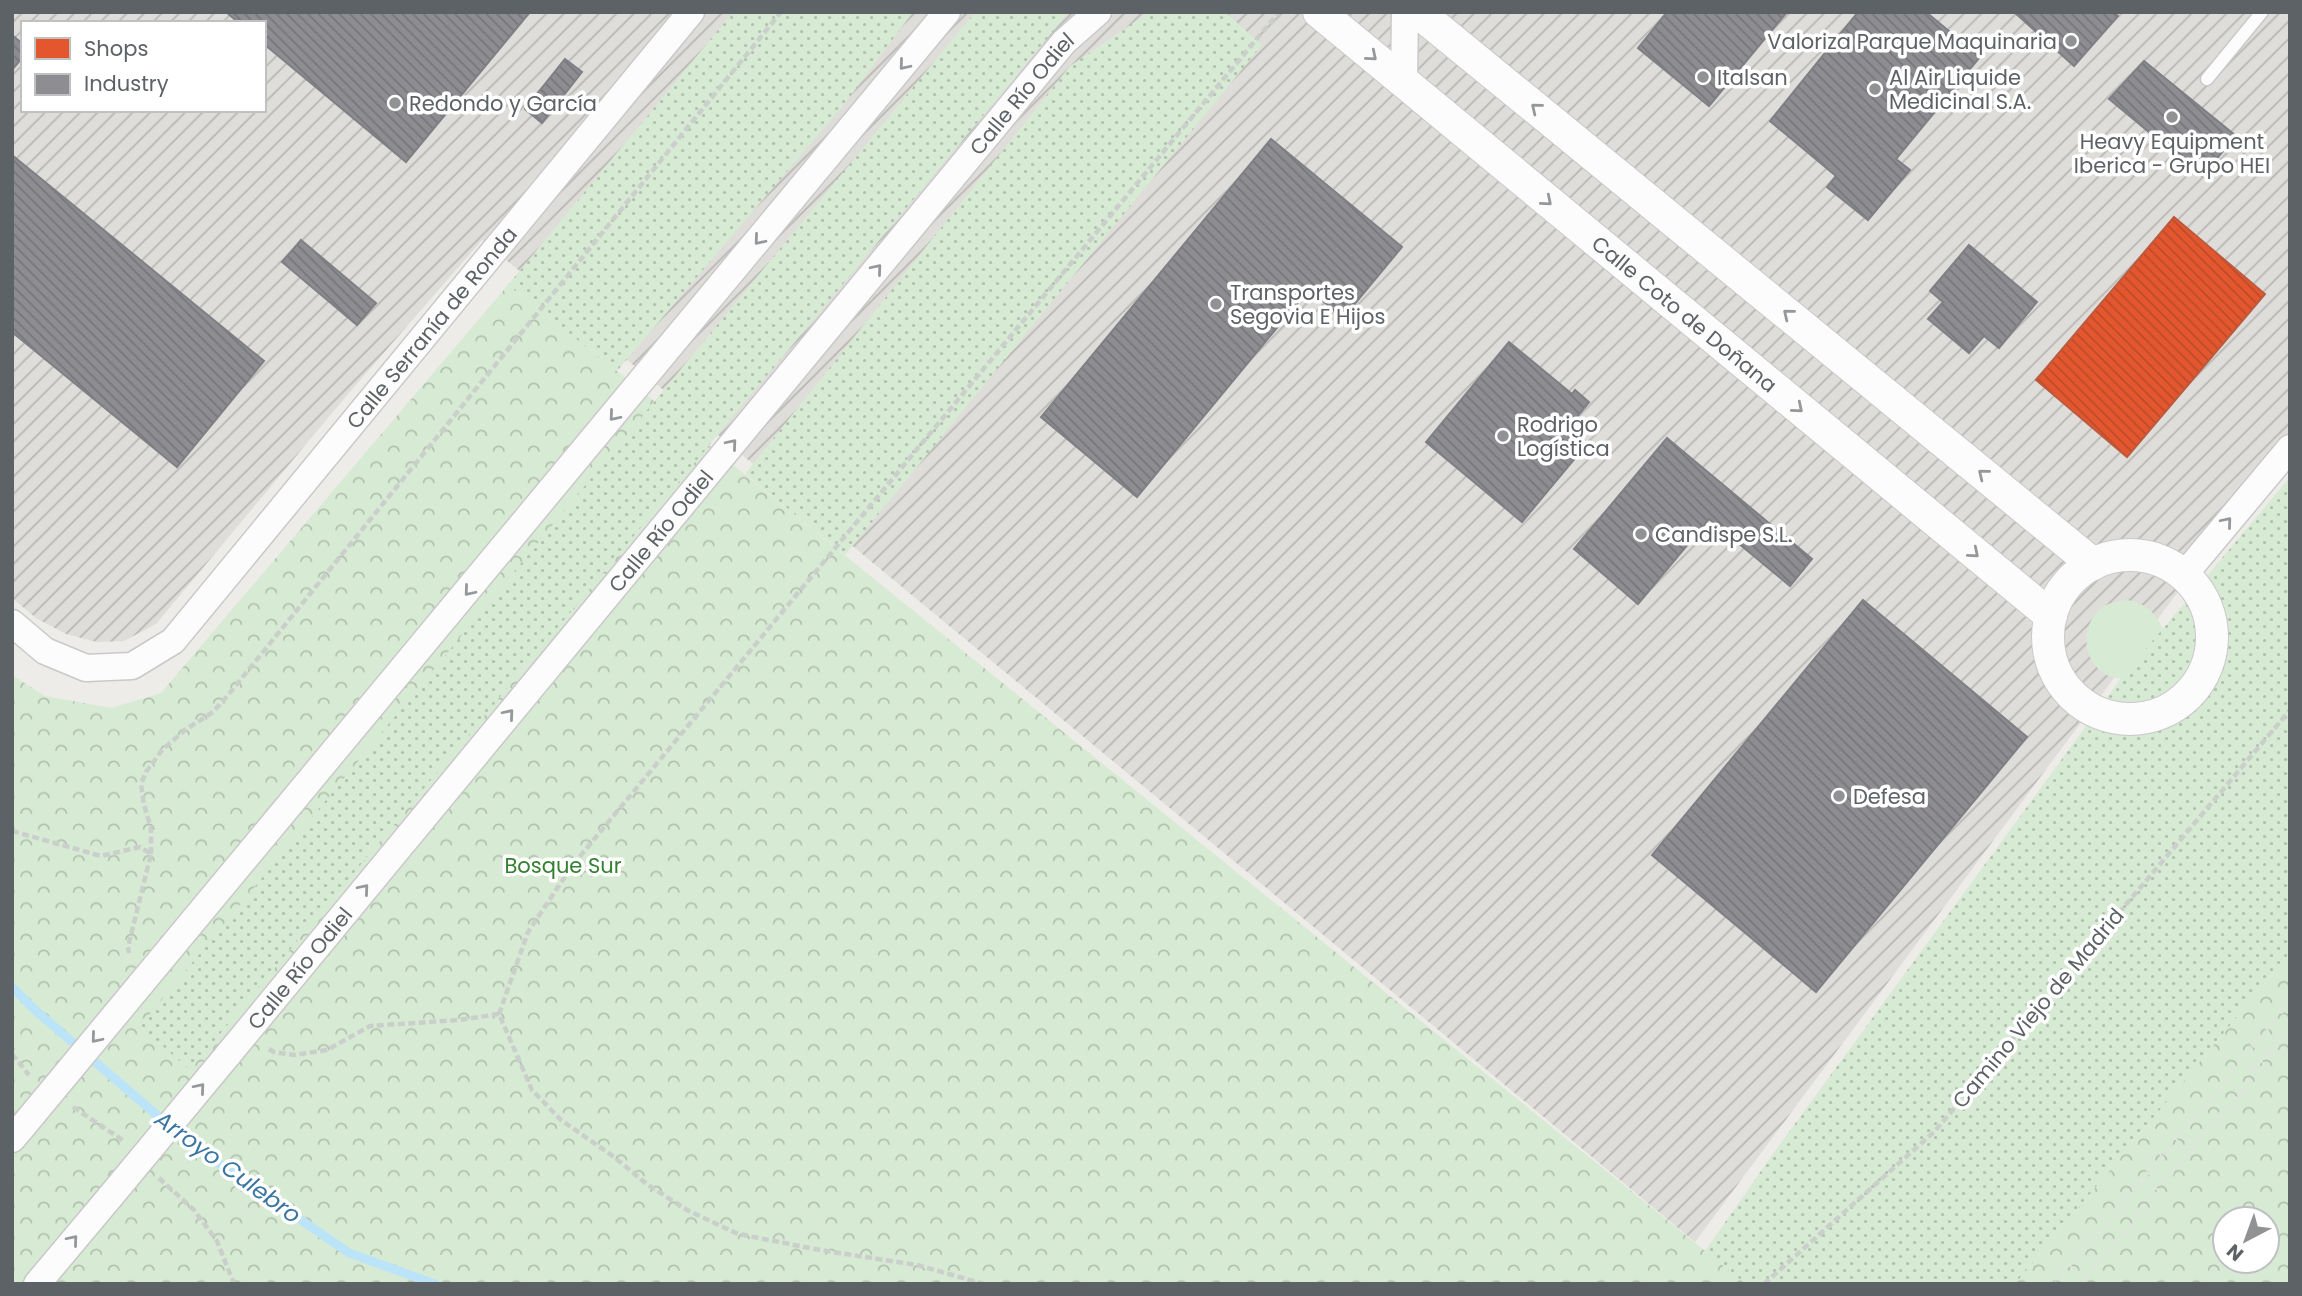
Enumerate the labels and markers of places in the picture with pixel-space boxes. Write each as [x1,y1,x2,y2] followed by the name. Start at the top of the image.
[1767,27,2057,56] place label: Valoriza Parque Maquinaria
[2063,33,2079,49] marker: Valoriza Parque Maquinaria
[1717,63,1788,92] place label: Italsan
[1889,63,2031,116] place label: Al Air Liquide Medicinal S.A.
[1695,69,1711,85] marker: Italsan
[1867,81,1883,97] marker: Al Air Liquide Medicinal S.A.
[409,89,597,118] place label: Redondo y García
[387,95,403,111] marker: Redondo y García
[2164,109,2180,125] marker: Heavy Equipment Iberica - Grupo HEI
[2074,127,2270,180] place label: Heavy Equipment Iberica - Grupo HEI
[1230,278,1385,331] place label: Transportes Segovia E Hijos
[1208,296,1224,312] marker: Transportes Segovia E Hijos
[1517,410,1610,463] place label: Rodrigo Logística
[1495,428,1511,444] marker: Rodrigo Logística
[1655,520,1792,549] place label: Candispe S.L.
[1633,526,1649,542] marker: Candispe S.L.
[1853,782,1926,811] place label: Defesa
[1831,788,1847,804] marker: Defesa

